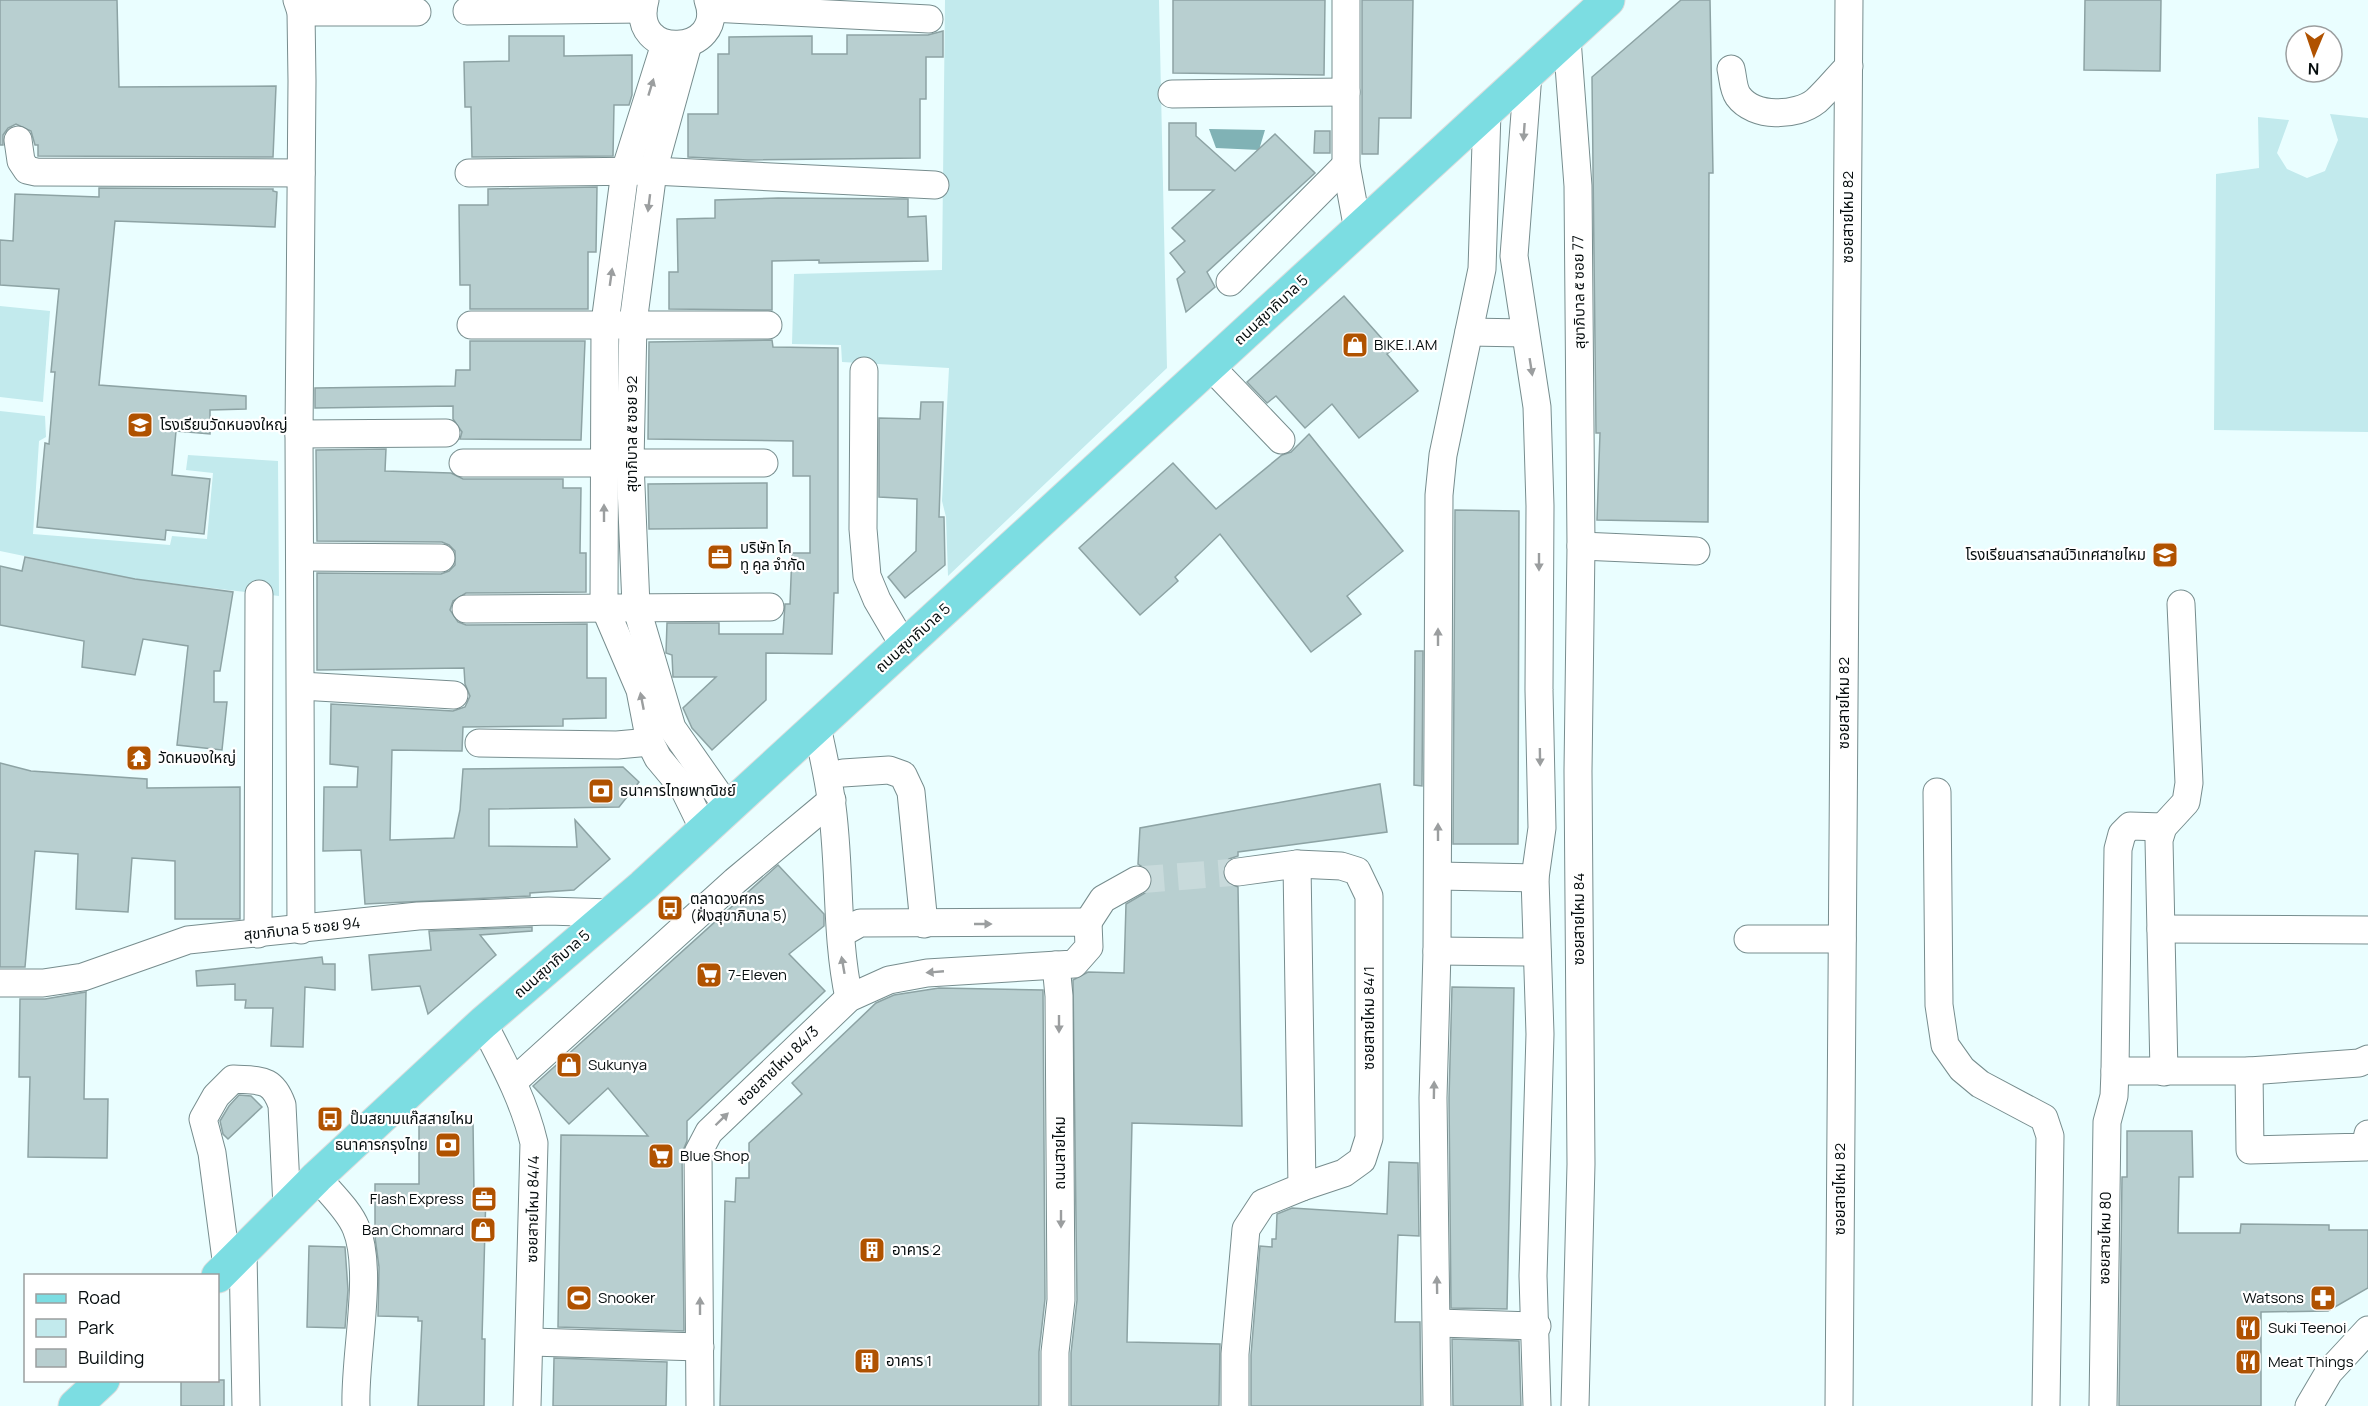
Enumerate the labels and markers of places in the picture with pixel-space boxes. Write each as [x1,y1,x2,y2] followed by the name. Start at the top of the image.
[1340,330,1370,360] shop icon: BIKE.I.AM
[1374,334,1437,355] place label: BIKE.I.AM
[125,410,155,440] school or university icon: โรงเรียนวัดหนองใหญ่
[160,414,288,435] place label: โรงเรียนวัดหนองใหญ่
[740,537,805,575] place label: บริษัท โก ทู คูล จำกัด
[2150,540,2180,570] school or university icon: โรงเรียนสารสาสน์วิเทศสายไหม
[705,542,735,572] office icon: บริษัท โก ทู คูล จำกัด
[1966,544,2146,565] place label: โรงเรียนสารสาสน์วิเทศสายไหม
[124,743,154,773] temple icon: วัดหนองใหญ่
[158,747,236,768] place label: วัดหนองใหญ่
[586,776,616,806] bank icon: ธนาคารไทยพาณิชย์
[620,780,736,801] place label: ธนาคารไทยพาณิชย์
[690,888,788,926] place label: ตลาดวงศกร (ฝั่งสุขาภิบาล 5)
[655,893,685,923] bus stop icon: ตลาดวงศกร (ฝั่งสุขาภิบาล 5)
[694,960,724,990] supermarket icon: 7-Eleven
[728,964,787,985] place label: 7-Eleven
[554,1050,584,1080] shop icon: Sukunya
[588,1054,647,1075] place label: Sukunya
[315,1104,345,1134] bus stop icon: ปั๊มสยามแก๊สสายไหม
[350,1108,473,1129] place label: ปั๊มสยามแก๊สสายไหม
[433,1130,463,1160] bank icon: ธนาคารกรุงไทย
[335,1134,428,1155] place label: ธนาคารกรุงไทย
[646,1141,676,1171] supermarket icon: Blue Shop
[680,1145,749,1166] place label: Blue Shop
[469,1184,499,1214] office icon: Flash Express
[370,1188,464,1209] place label: Flash Express
[468,1215,498,1245] shop icon: Ban Chomnard
[362,1219,464,1240] place label: Ban Chomnard
[857,1235,887,1265] building icon: อาคาร 2
[892,1239,941,1260] place label: อาคาร 2
[564,1283,594,1313] sports icon: Snooker
[2308,1283,2338,1313] pharmacy icon: Watsons
[598,1287,656,1308] place label: Snooker
[2243,1287,2304,1308] place label: Watsons
[2233,1313,2263,1343] restaurant icon: Suki Teenoi
[2268,1317,2346,1338] place label: Suki Teenoi
[852,1346,882,1376] building icon: อาคาร 1
[2233,1347,2263,1377] restaurant icon: Meat Things
[886,1350,932,1371] place label: อาคาร 1
[2268,1351,2354,1372] place label: Meat Things

